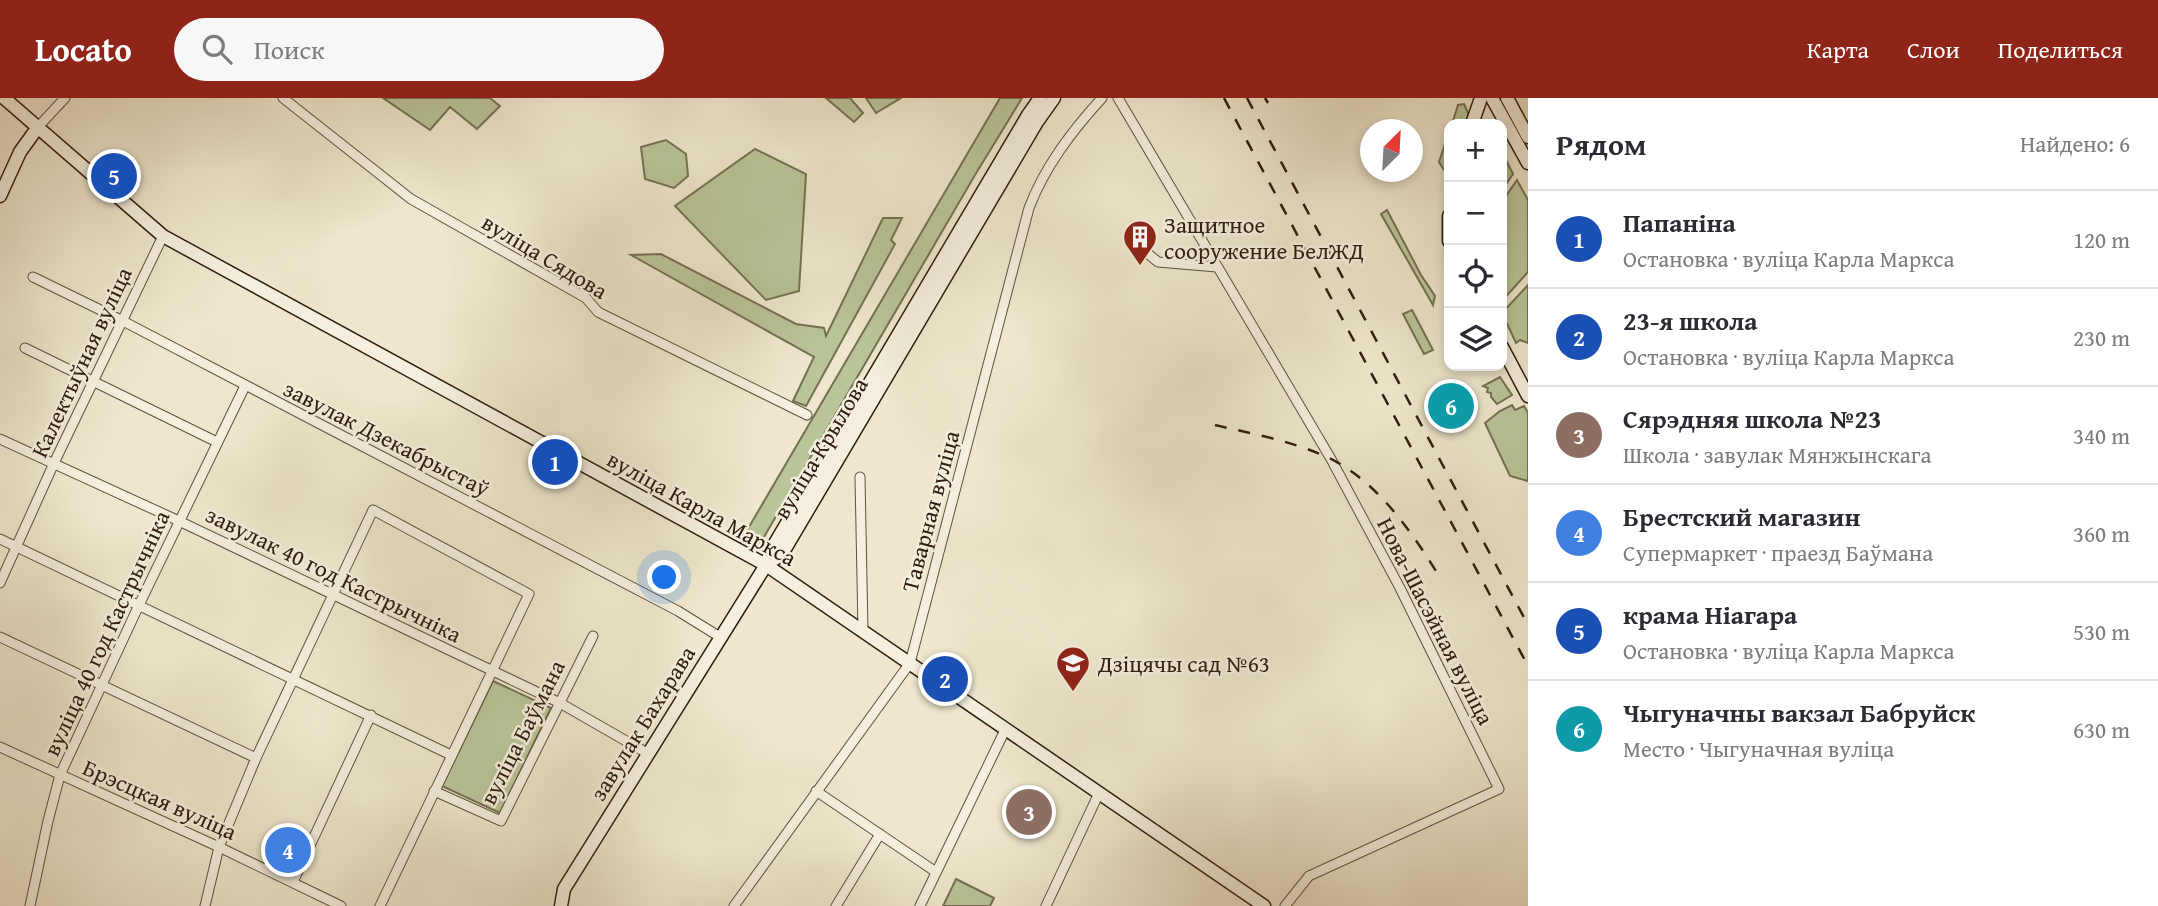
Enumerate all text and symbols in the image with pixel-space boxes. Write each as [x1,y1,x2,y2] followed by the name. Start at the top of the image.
[174,18,664,81] search box
[35,25,132,73] text: Locato
[198,30,236,68] icon: search
[254,30,325,69] text: Поиск
[1807,32,1869,67] text: Карта
[1907,32,1960,67] text: Слои
[1998,32,2123,67] text: Поделиться
[1360,119,1423,182] north arrow
[1444,119,1507,371] map controls
[1444,119,1507,182] button: +
[1556,122,1647,166] text: Рядом
[2020,127,2130,160] text: Найдено: 6
[91,150,137,202] pin: 5
[1444,182,1507,245] button: −
[1623,203,1736,242] text: Папаніна
[476,205,614,307] street label: вуліца Сядова
[1164,208,1364,267] place label: Защитное сооружение БелЖД
[1121,218,1159,267] building icon: Защитное сооружение БелЖД
[1573,223,1585,256] text: 1
[2073,223,2130,256] text: 120 m
[1623,242,1954,275] text: Остановка · вуліца Карла Маркса
[1444,245,1507,308] button: locate
[22,261,140,463] street label: Калектыўная вуліца
[1623,301,1758,340] text: 23-я школа
[1444,308,1507,371] button: layers
[1573,321,1585,354] text: 2
[2073,321,2130,354] text: 230 m
[1623,340,1954,373] text: Остановка · вуліца Карла Маркса
[765,371,875,525] street label: вуліца Крылова
[278,372,496,504] street label: завулак Дзекабрыстаў
[1428,380,1474,432] pin: 6
[1623,399,1881,438] text: Сярэдняя школа №23
[1573,419,1585,452] text: 3
[2073,419,2130,452] text: 340 m
[893,427,967,595] street label: Таварная вуліца
[532,436,578,488] pin: 1
[1623,438,1931,471] text: Школа · завулак Мянжынскага
[601,442,803,574] street label: вуліца Карла Маркса
[1623,497,1860,536] text: Брестский магазин
[201,498,467,650] street label: завулак 40 год Кастрычніка
[35,505,177,761] street label: вуліца 40 год Кастрычніка
[1369,511,1503,731] street label: Нова-Шасэйная вуліца
[1573,517,1585,550] text: 4
[2073,517,2130,550] text: 360 m
[1623,536,1933,569] text: Супермаркет · праезд Баўмана
[647,560,681,594] your location
[1623,595,1797,634] text: крама Ніагара
[1573,615,1585,648] text: 5
[2073,615,2130,648] text: 530 m
[1623,634,1954,667] text: Остановка · вуліца Карла Маркса
[581,639,703,807] street label: завулак Бахарава
[1054,644,1092,693] school or university icon: Дзіцячы сад №63
[1097,647,1270,680] place label: Дзіцячы сад №63
[922,653,968,705] pin: 2
[471,654,573,810] street label: вуліца Баўмана
[1623,693,1975,732] text: Чыгуначны вакзал Бабруйск
[1573,713,1585,746] text: 6
[2073,713,2130,746] text: 630 m
[1623,732,1894,765] text: Место · Чыгуначная вуліца
[78,750,242,848] street label: Брэсцкая вуліца
[1006,786,1052,838] pin: 3
[265,824,311,876] pin: 4

